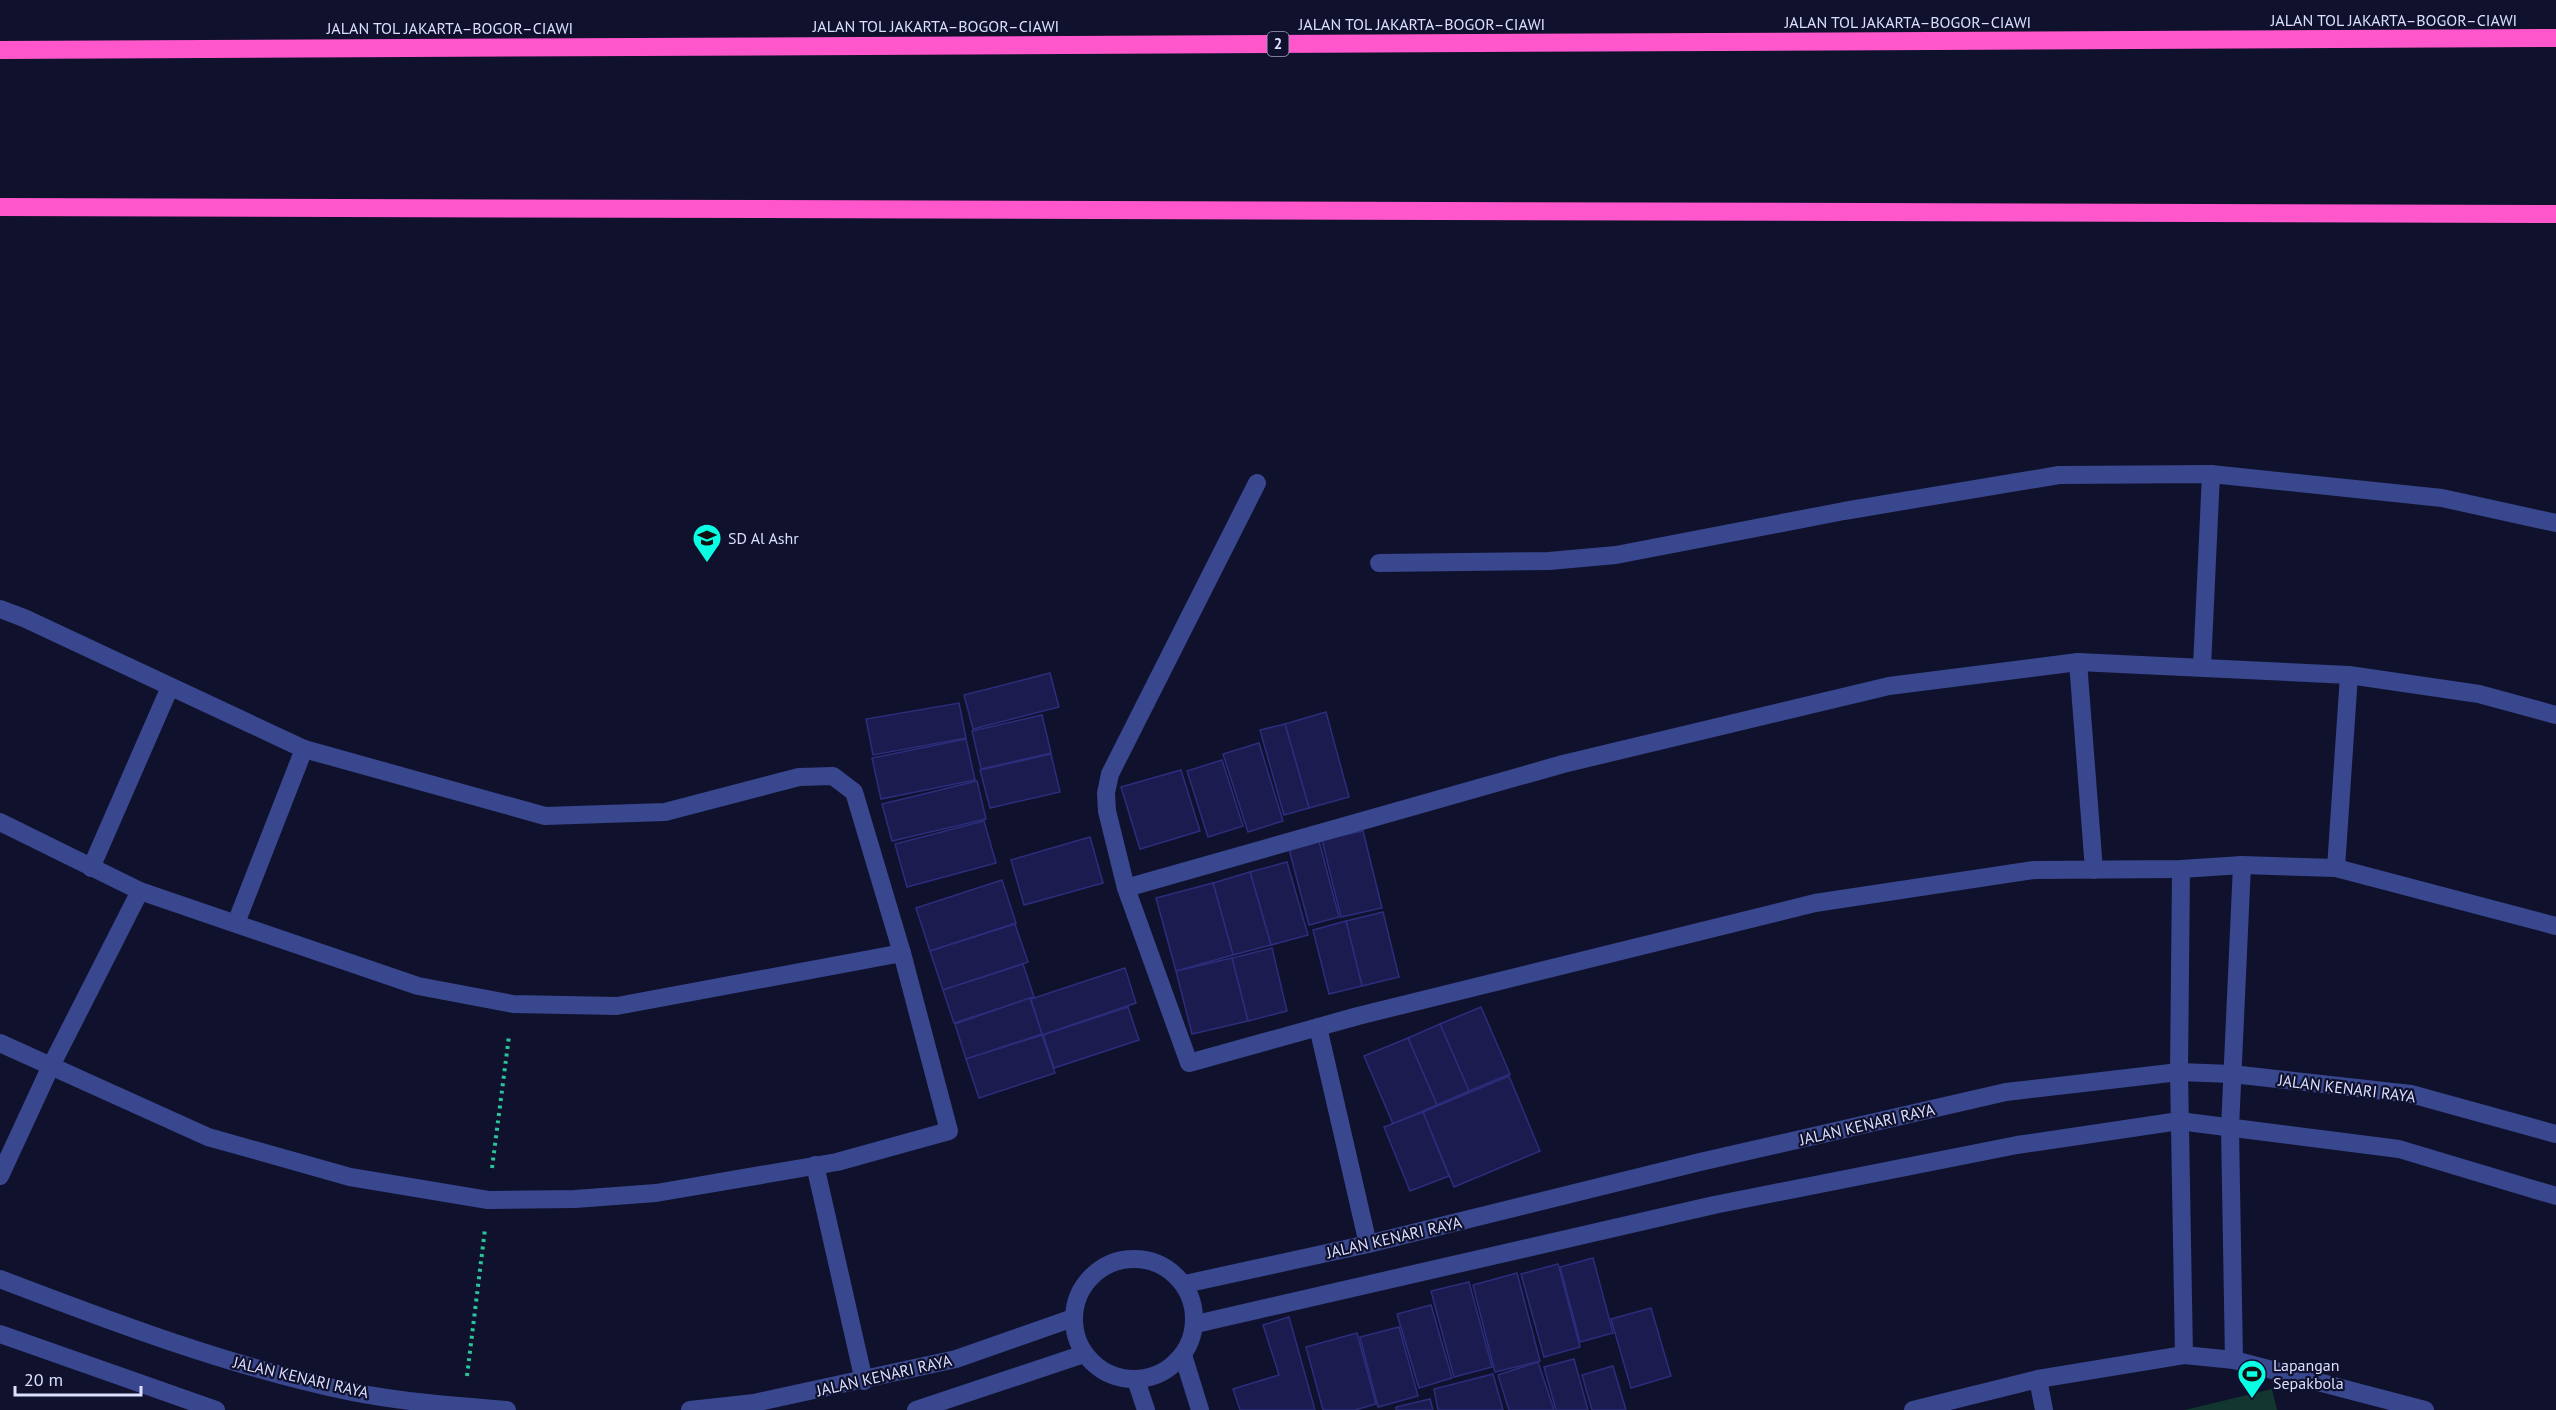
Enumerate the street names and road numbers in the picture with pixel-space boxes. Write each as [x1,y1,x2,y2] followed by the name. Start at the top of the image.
[2270,10,2517,30] street label: JALAN TOL JAKARTA–BOGOR–CIAWI
[1784,12,2031,32] street label: JALAN TOL JAKARTA–BOGOR–CIAWI
[1298,14,1545,34] street label: JALAN TOL JAKARTA–BOGOR–CIAWI
[812,16,1059,36] street label: JALAN TOL JAKARTA–BOGOR–CIAWI
[326,18,573,38] street label: JALAN TOL JAKARTA–BOGOR–CIAWI
[1268,32,1288,56] road number: 2
[2276,1070,2417,1106] street label: JALAN KENARI RAYA
[1796,1099,1937,1150] street label: JALAN KENARI RAYA
[1323,1212,1464,1263] street label: JALAN KENARI RAYA
[813,1350,954,1401] street label: JALAN KENARI RAYA
[230,1351,371,1402] street label: JALAN KENARI RAYA

